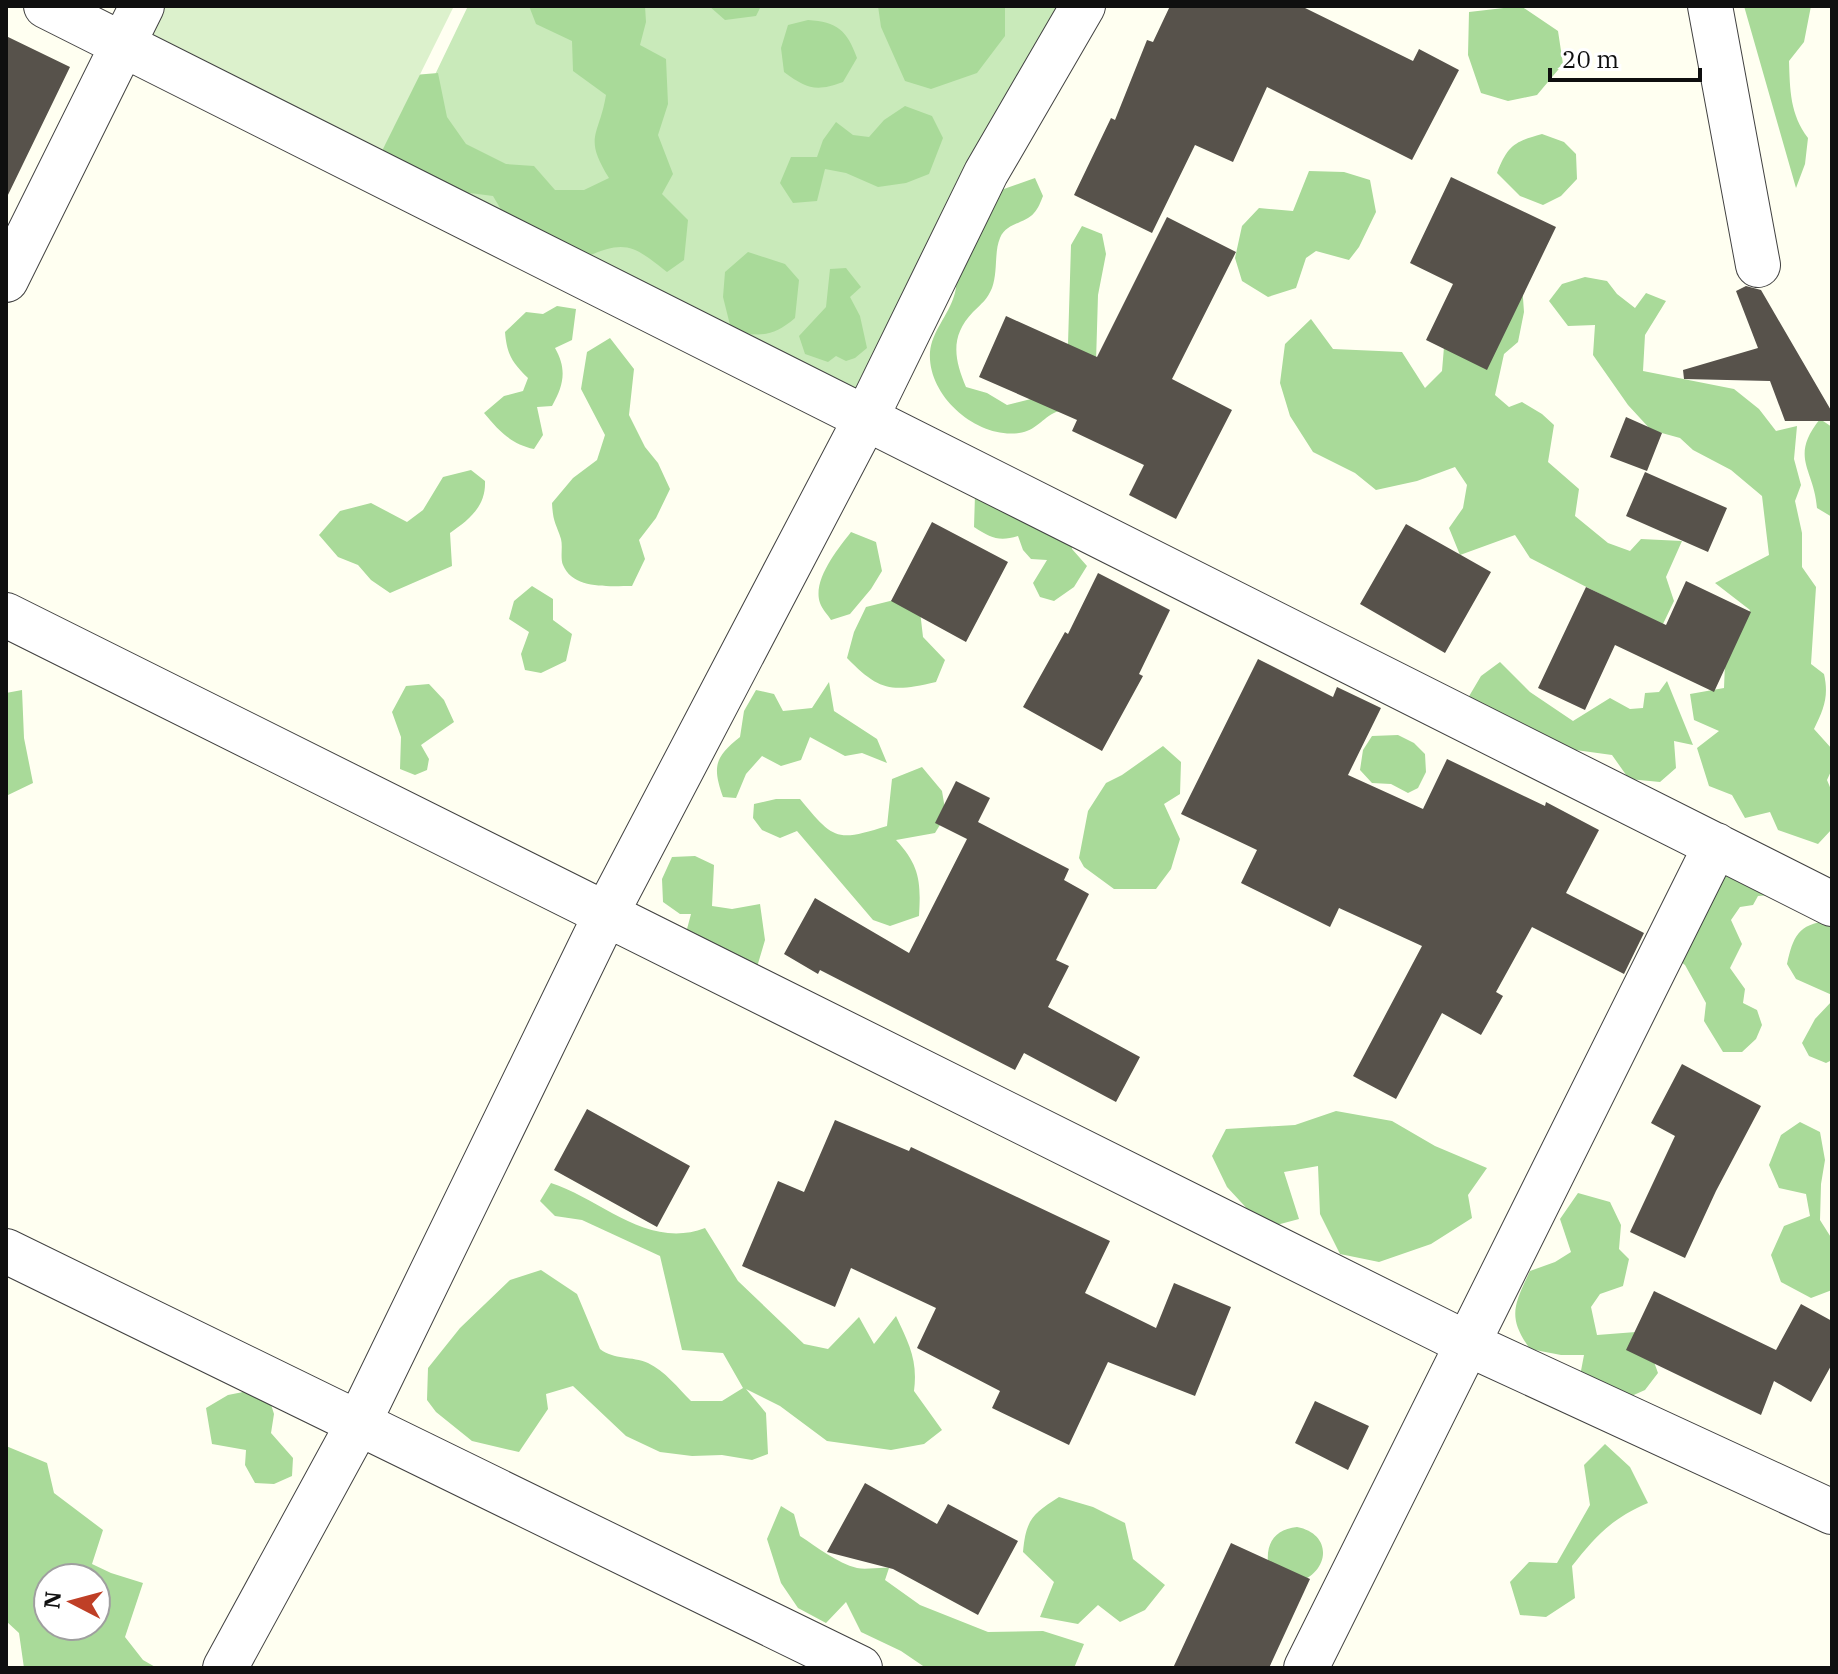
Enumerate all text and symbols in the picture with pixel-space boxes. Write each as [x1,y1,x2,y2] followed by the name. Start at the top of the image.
[1550,32,1700,82] scale bar
[1562,43,1619,75] text: 20 m
[32,1562,112,1642] north arrow
[36,1590,67,1610] text: N

